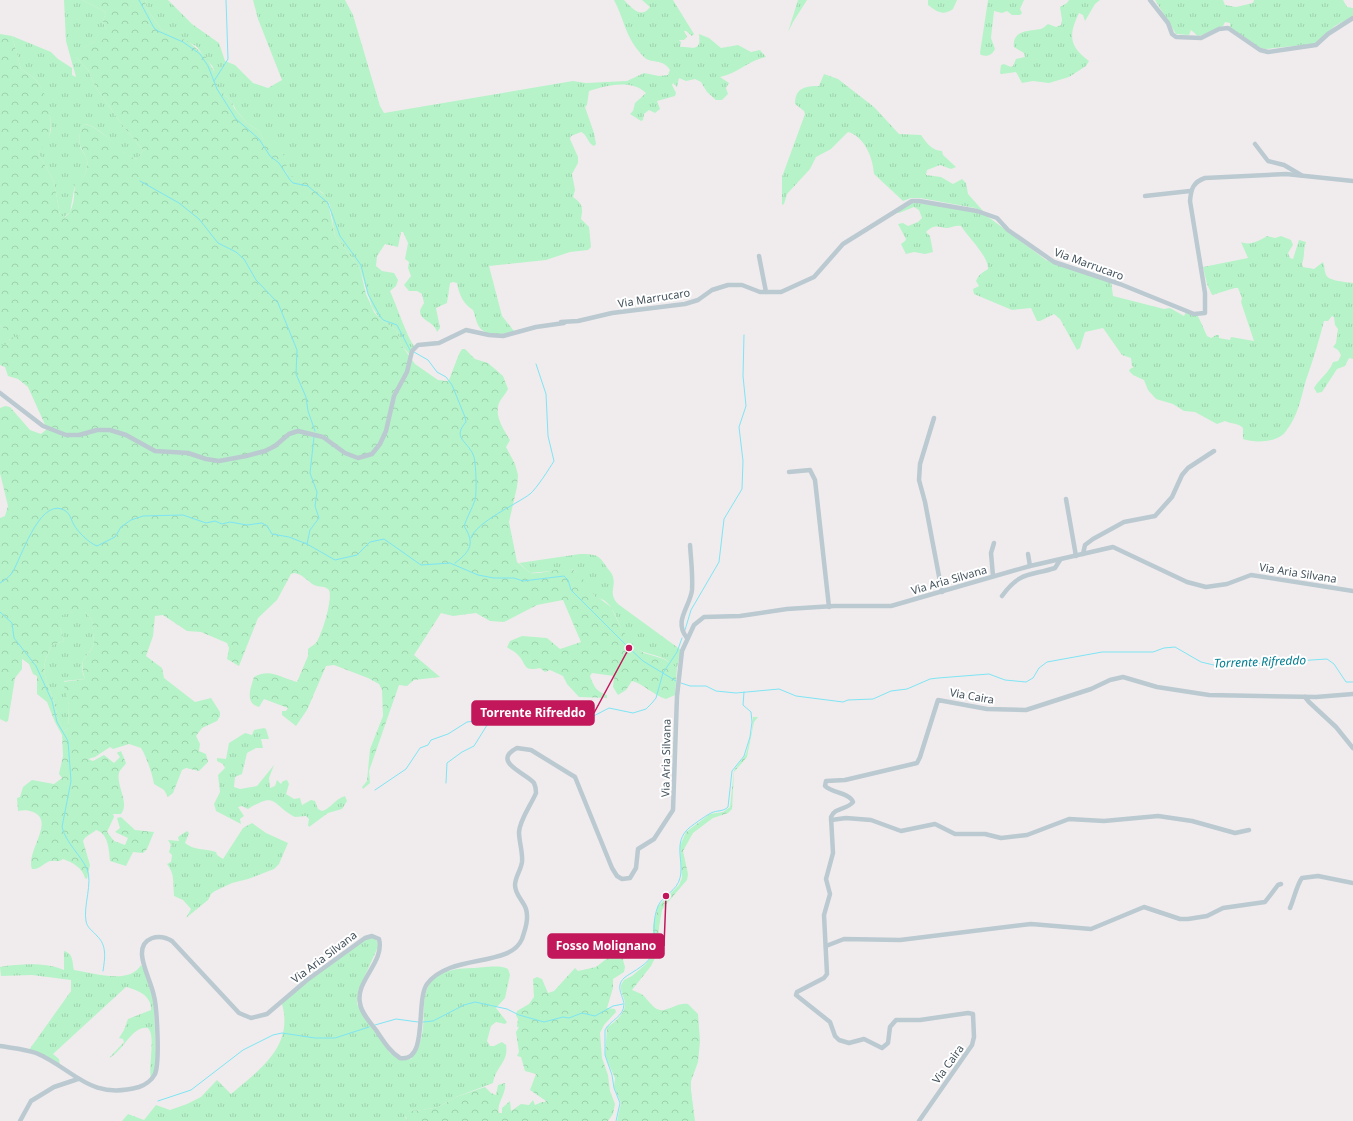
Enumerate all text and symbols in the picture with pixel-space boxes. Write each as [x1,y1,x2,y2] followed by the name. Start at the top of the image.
[1052,244,1126,283] street label: Via Marrucaro
[617,284,691,311] street label: Via Marrucaro
[1258,559,1338,586] street label: Via Aria Silvana
[909,562,989,598] street label: Via Aria Silvana
[1214,651,1307,672] water label: Torrente Rifreddo
[949,684,996,707] street label: Via Caira
[472,701,594,725] callout: Torrente Rifreddo
[480,704,586,721] text: Torrente Rifreddo
[657,719,674,797] street label: Via Aria Silvana
[288,927,360,986] street label: Via Aria Silvana
[548,934,664,958] callout: Fosso Molignano
[556,937,656,954] text: Fosso Molignano
[928,1041,967,1086] street label: Via Caira

